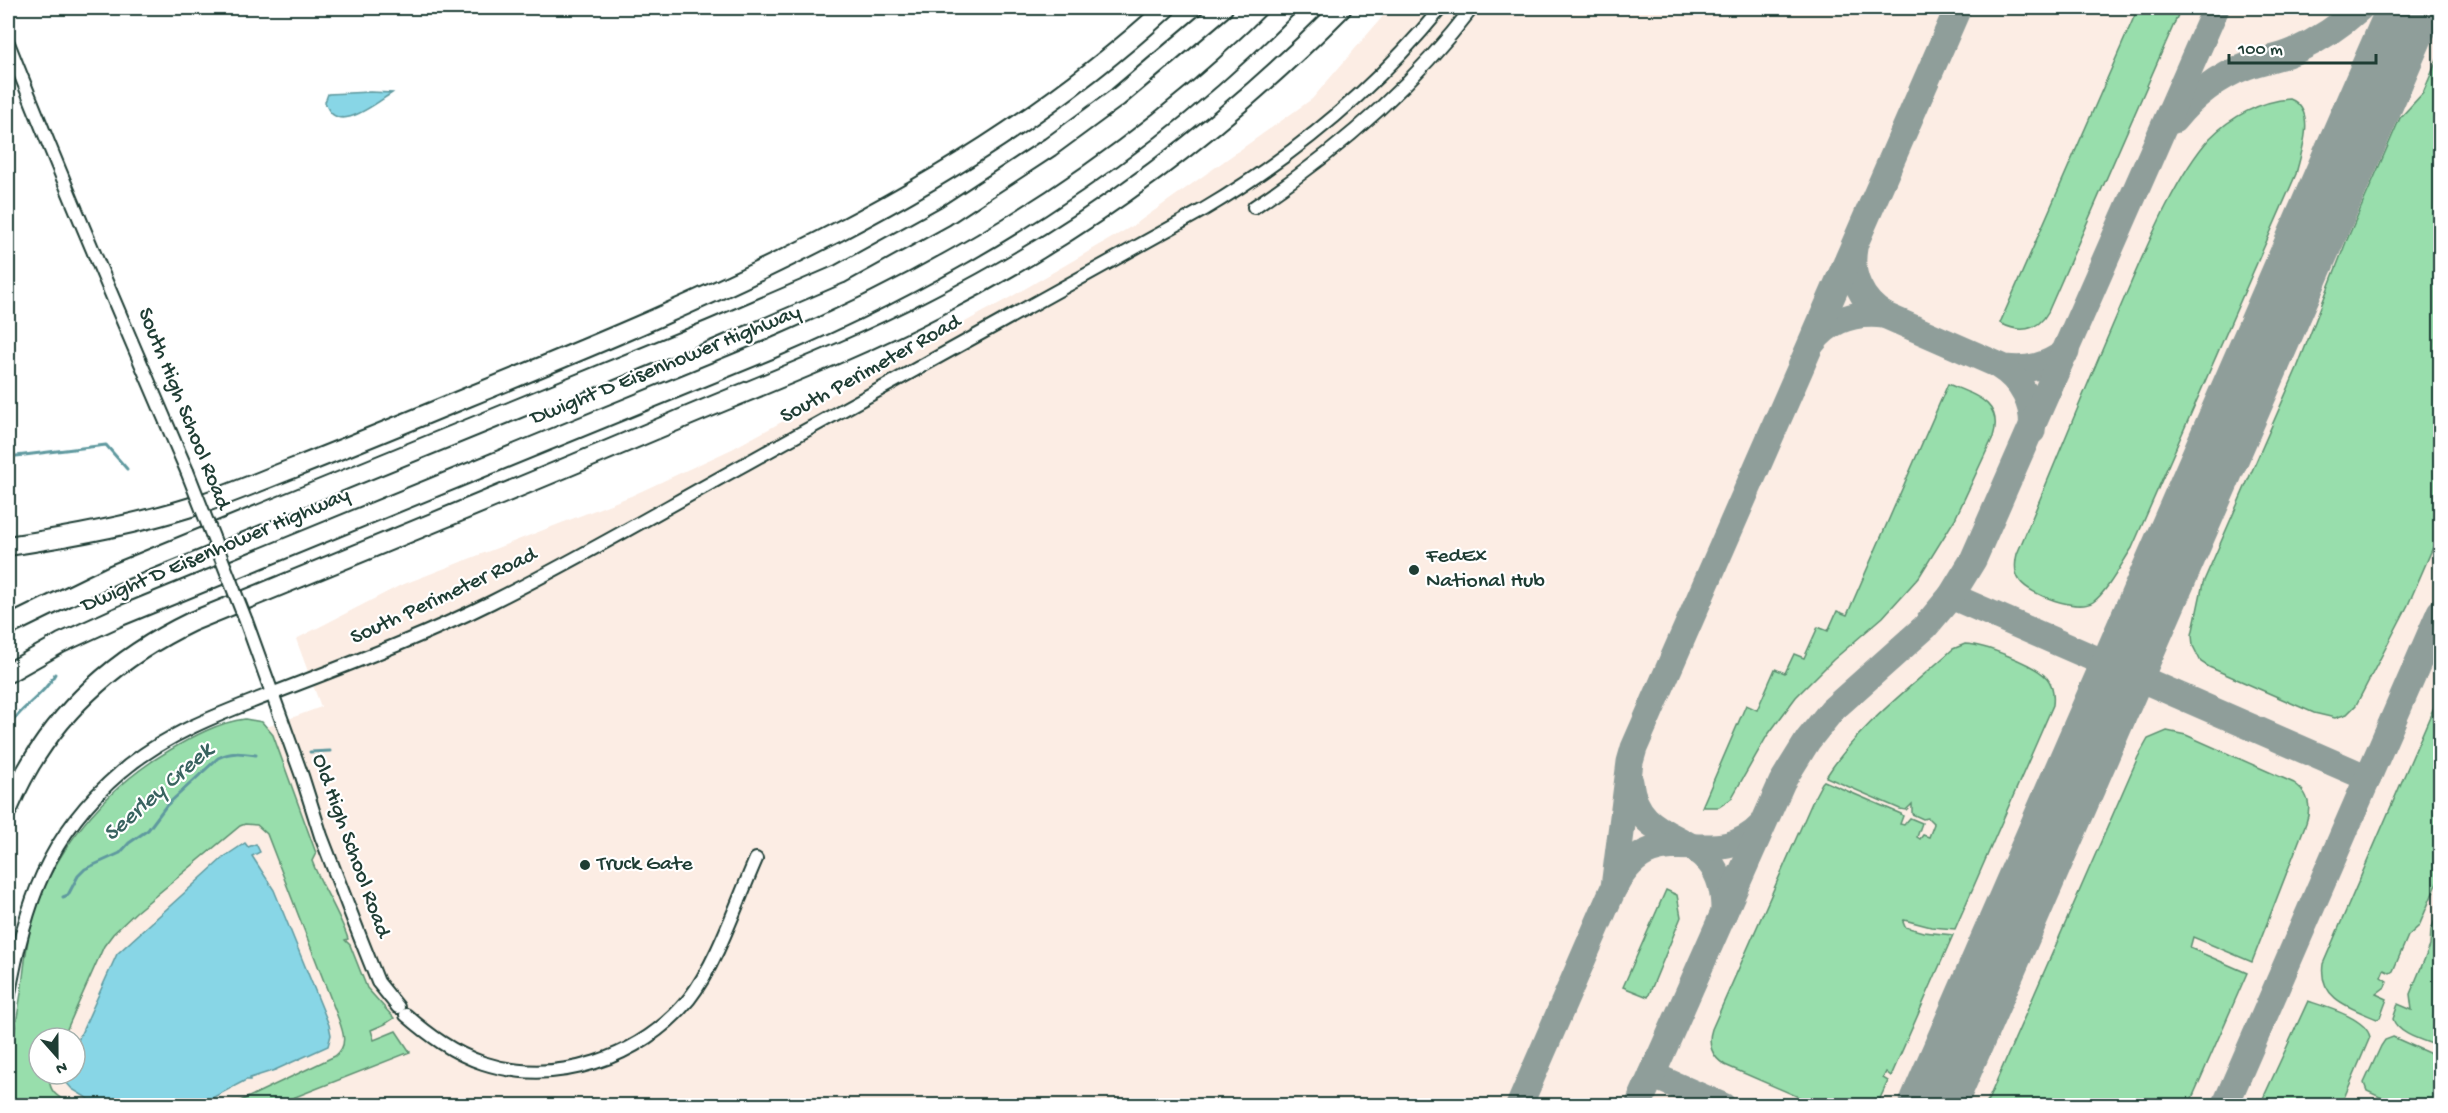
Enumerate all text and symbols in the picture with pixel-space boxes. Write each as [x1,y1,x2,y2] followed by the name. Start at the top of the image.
[2229,27,2376,65] scale bar
[2237,40,2283,61] text: 100 m
[525,300,805,433] street label: Dwight D Eisenhower Highway
[131,304,236,516] street label: South High School Road
[776,309,968,430] street label: South Perimeter Road
[76,483,354,620] street label: Dwight D Eisenhower Highway
[347,542,543,652] street label: South Perimeter Road
[1425,544,1545,595] place label: FedEx National Hub
[1407,563,1421,577] marker: FedEx National Hub
[98,736,222,849] water label: Seerley Creek
[305,751,396,943] street label: Old High School Road
[595,852,693,878] place label: Truck Gate
[578,858,592,872] marker: Truck Gate
[27,1026,87,1086] north arrow
[52,1056,69,1078] text: N

